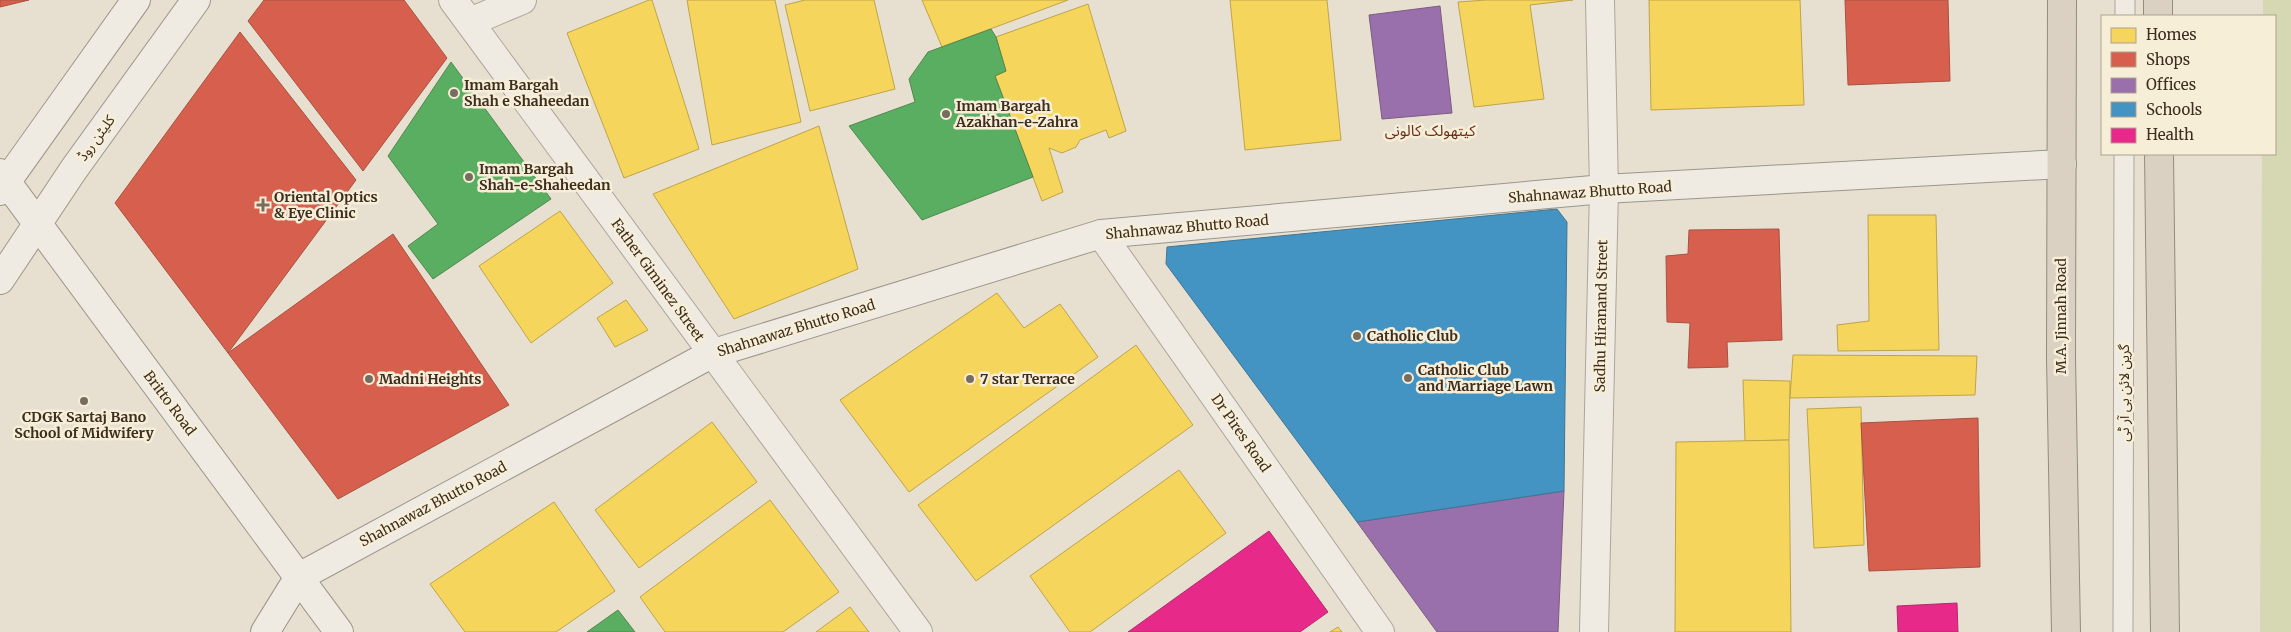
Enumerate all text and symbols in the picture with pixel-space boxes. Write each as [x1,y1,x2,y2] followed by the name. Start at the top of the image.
[2101,15,2276,155] legend
[2146,25,2197,44] text: Homes
[2146,50,2190,69] text: Shops
[2146,75,2196,94] text: Offices
[464,76,590,110] place label: Imam Bargah Shah e Shaheedan
[448,87,460,99] marker: Imam Bargah Shah e Shaheedan
[955,97,1078,131] place label: Imam Bargah Azakhan-e-Zahra
[2146,100,2202,119] text: Schools
[940,108,952,120] marker: Imam Bargah Azakhan-e-Zahra
[73,111,119,164] street label: کلیٹن روڈ
[1385,121,1476,140] district label: کیتھولک کالونی
[2146,125,2194,144] text: Health
[479,160,611,194] place label: Imam Bargah Shah-e-Shaheedan
[463,171,475,183] marker: Imam Bargah Shah-e-Shaheedan
[1507,177,1673,207] street label: Shahnawaz Bhutto Road
[274,188,378,222] place label: Oriental Optics & Eye Clinic
[256,198,270,212] marker: Oriental Optics & Eye Clinic
[1104,211,1270,243] street label: Shahnawaz Bhutto Road
[607,215,709,345] street label: Father Giminez Street
[1591,239,1611,393] street label: Sadhu Hiranand Street
[2052,257,2070,374] street label: M.A. Jinnah Road
[715,295,878,361] street label: Shahnawaz Bhutto Road
[1367,327,1458,345] place label: Catholic Club
[1351,330,1363,342] marker: Catholic Club
[2115,344,2133,442] street label: گرین لائن بی آر ٹی
[1418,361,1554,395] place label: Catholic Club and Marriage Lawn
[140,367,200,439] street label: Britto Road
[379,370,481,388] place label: Madni Heights
[980,370,1075,388] place label: 7 star Terrace
[1402,372,1414,384] marker: Catholic Club and Marriage Lawn
[363,373,375,385] marker: Madni Heights
[964,373,976,385] marker: 7 star Terrace
[1207,390,1275,476] street label: Dr Pires Road
[78,395,90,407] marker: CDGK Sartaj Bano School of Midwifery
[14,408,154,442] place label: CDGK Sartaj Bano School of Midwifery
[356,457,510,550] street label: Shahnawaz Bhutto Road

